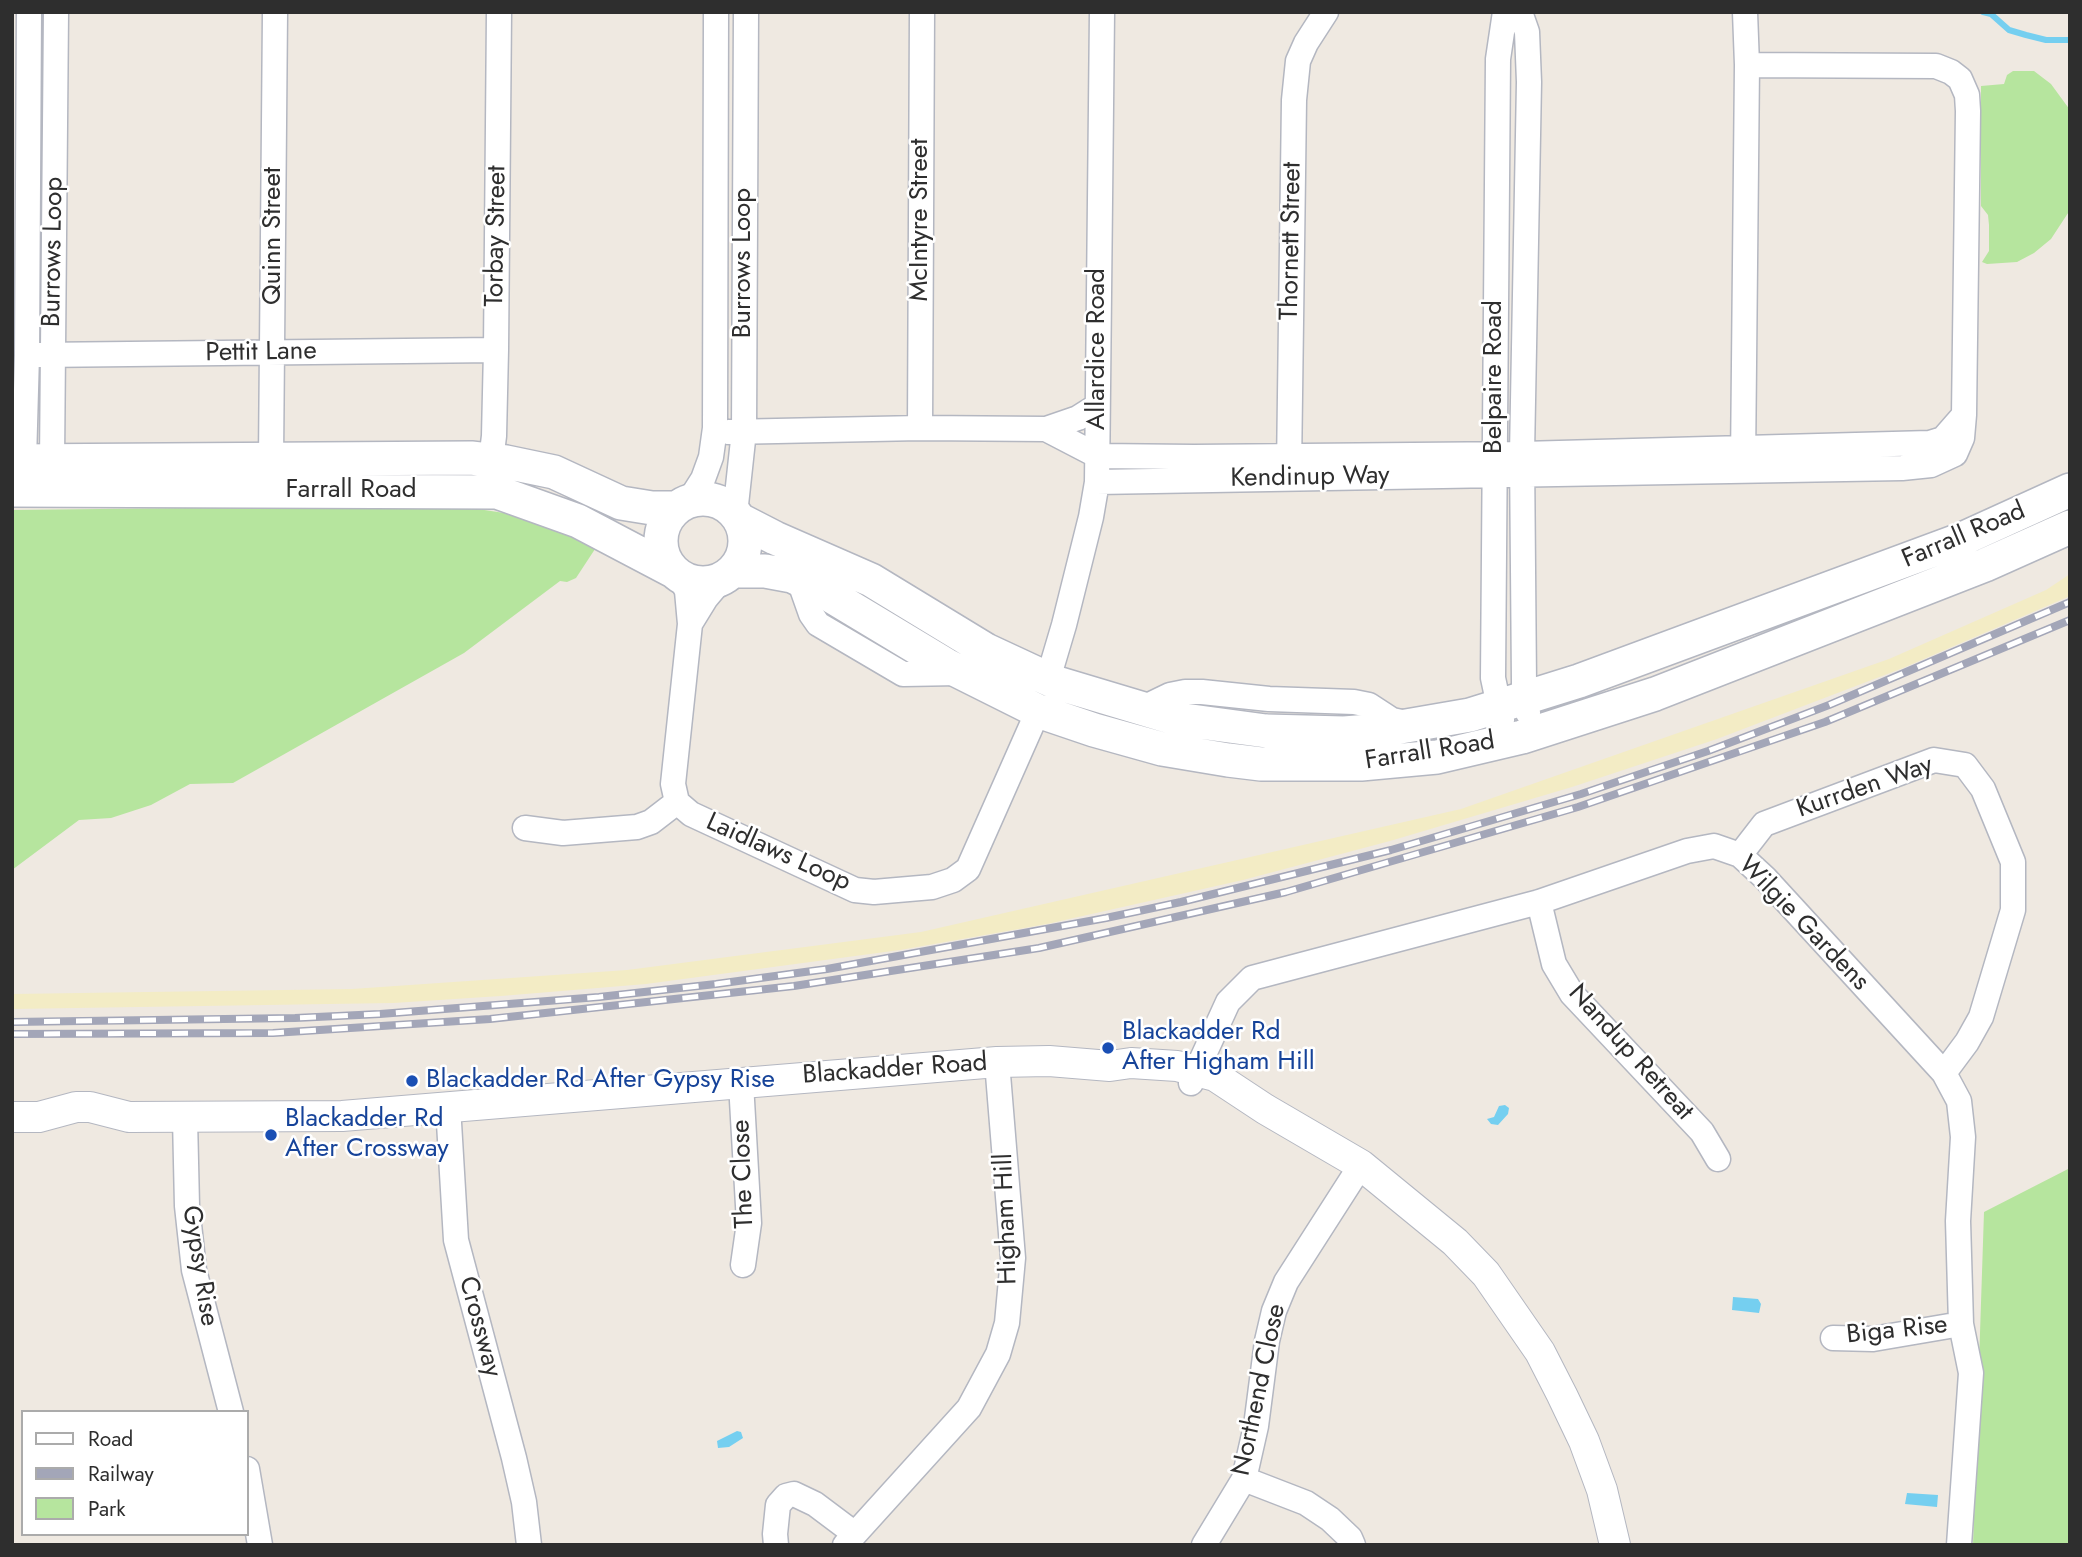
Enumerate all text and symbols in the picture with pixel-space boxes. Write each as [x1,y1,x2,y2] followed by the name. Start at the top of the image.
[905,139,937,301] street label: McIntyre Street
[1275,162,1309,320] street label: Thornett Street
[480,165,514,307] street label: Torbay Street
[258,167,290,305] street label: Quinn Street
[37,177,71,327] street label: Burrows Loop
[728,188,760,338] street label: Burrows Loop
[1082,268,1114,430] street label: Allardice Road
[1479,300,1511,454] street label: Belpaire Road
[205,336,317,370] street label: Pettit Lane
[1230,461,1390,495] street label: Kendinup Way
[286,475,416,507] street label: Farrall Road
[1898,496,2030,576] street label: Farrall Road
[1363,726,1497,778] street label: Farrall Road
[1793,750,1937,826] street label: Kurrden Way
[701,807,855,899] street label: Laidlaws Loop
[1731,850,1875,998] street label: Wilgie Gardens
[1561,979,1699,1127] street label: Nandup Retreat
[1122,1017,1315,1078] place label: Blackadder Rd After Higham Hill
[1100,1040,1116,1056] marker: Blackadder Rd After Higham Hill
[802,1048,988,1092] street label: Blackadder Road
[426,1065,775,1097] place label: Blackadder Rd After Gypsy Rise
[404,1073,420,1089] marker: Blackadder Rd After Gypsy Rise
[285,1104,449,1166] place label: Blackadder Rd After Crossway
[727,1119,761,1229] street label: The Close
[263,1127,279,1143] marker: Blackadder Rd After Crossway
[989,1153,1025,1285] street label: Higham Hill
[174,1204,224,1328] street label: Gypsy Rise
[451,1273,507,1381] street label: Crossway
[1227,1301,1293,1479] street label: Northend Close
[1845,1310,1949,1352] street label: Biga Rise
[21,1410,248,1536] legend
[88,1424,133,1454] text: Road
[88,1459,154,1489] text: Railway
[88,1494,125,1524] text: Park

